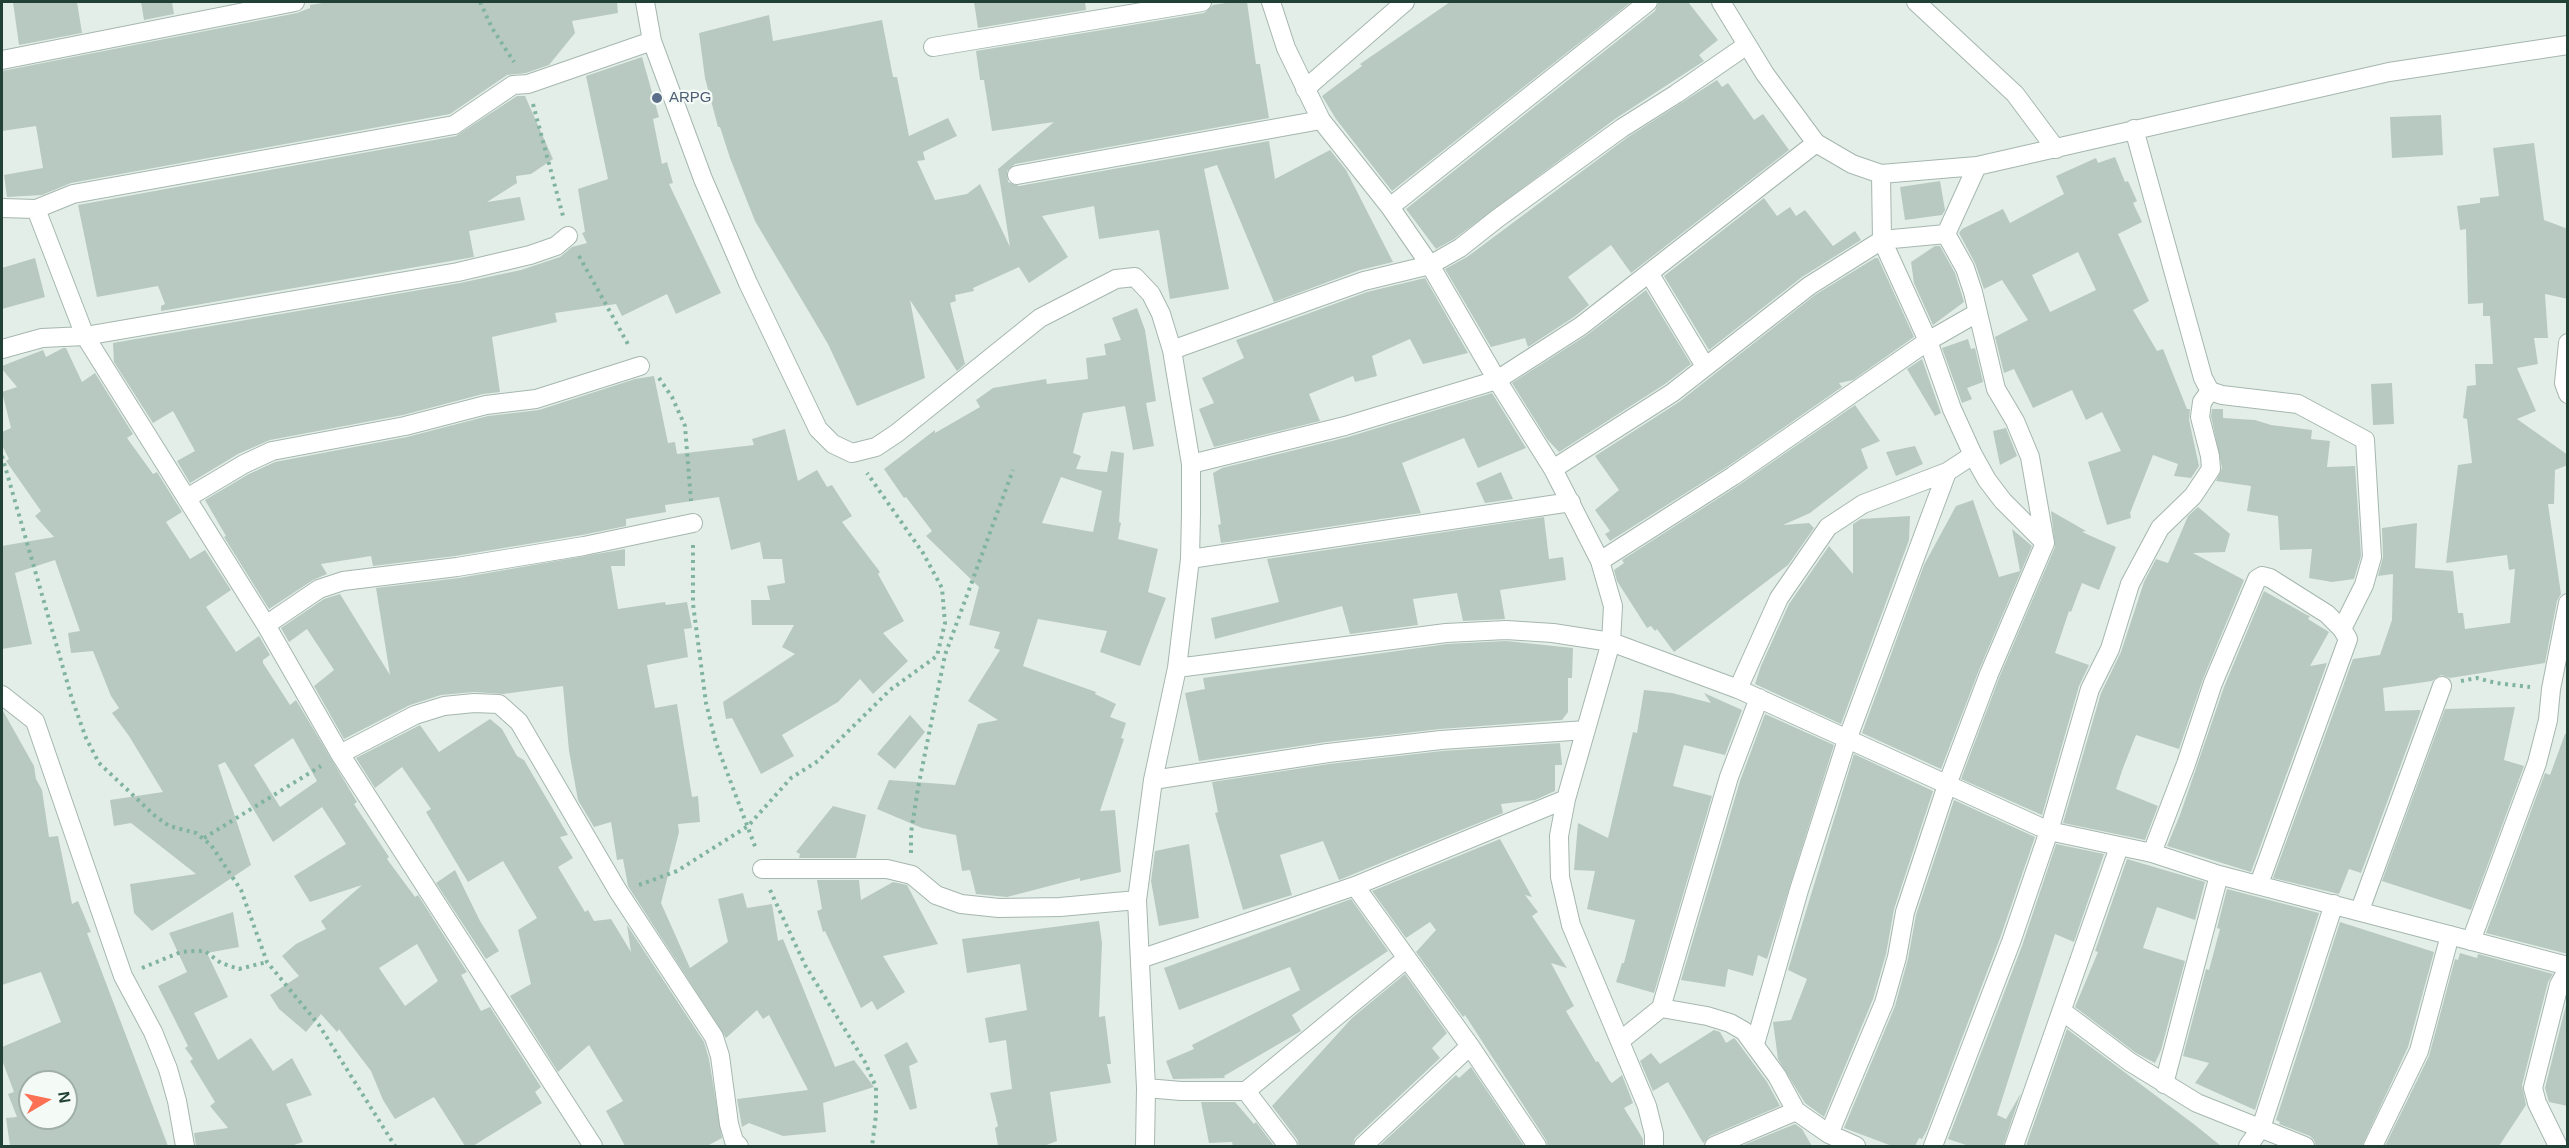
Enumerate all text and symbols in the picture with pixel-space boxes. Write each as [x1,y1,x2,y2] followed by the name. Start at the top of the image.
[669,89,712,107] place label: ARPG
[650,91,664,105] marker: ARPG
[18,1070,78,1130] north arrow
[55,1090,74,1104] text: N

